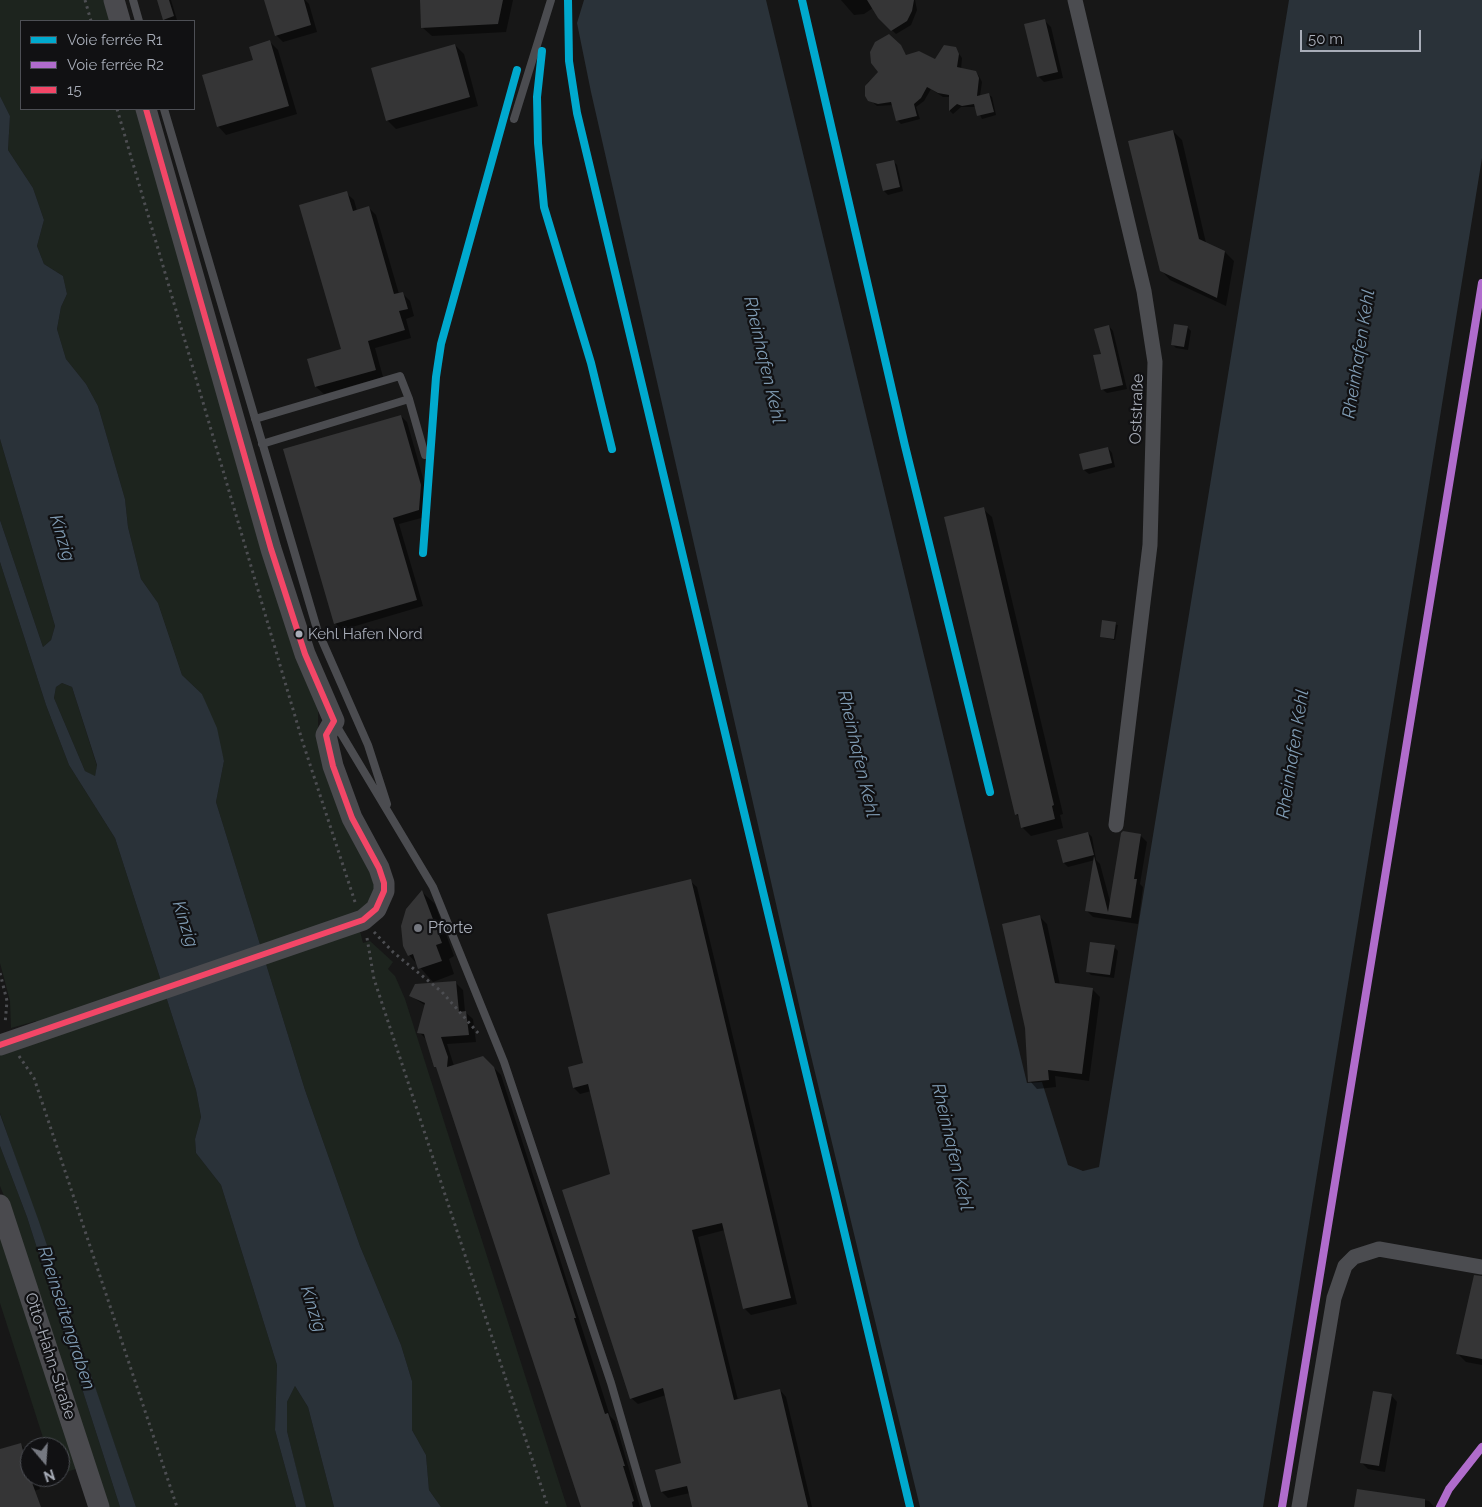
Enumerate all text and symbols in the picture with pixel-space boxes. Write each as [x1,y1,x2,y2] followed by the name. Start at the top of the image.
[20,20,195,110] legend
[1302,20,1423,52] scale bar
[1308,30,1343,48] text: 50 m
[67,31,162,49] text: Voie ferrée R1
[67,56,164,74] text: Voie ferrée R2
[67,81,82,99] text: 15
[1338,288,1380,420] water label: Rheinhafen Kehl
[739,294,789,426] water label: Rheinhafen Kehl
[1126,373,1148,445] street label: Oststraße
[45,512,79,564] water label: Kinzig
[308,625,423,643] place label: Kehl Hafen Nord
[294,629,304,639] marker: Kehl Hafen Nord
[833,688,883,820] water label: Rheinhafen Kehl
[1272,688,1314,820] water label: Rheinhafen Kehl
[167,898,203,950] water label: Kinzig
[428,918,473,938] place label: Pforte
[412,922,424,934] marker: Pforte
[927,1081,977,1213] water label: Rheinhafen Kehl
[33,1243,99,1393] water label: Rheinseitengraben
[295,1283,331,1335] water label: Kinzig
[20,1290,80,1422] street label: Otto-Hahn-Straße
[20,1437,70,1487] north arrow
[42,1466,57,1485] text: N

